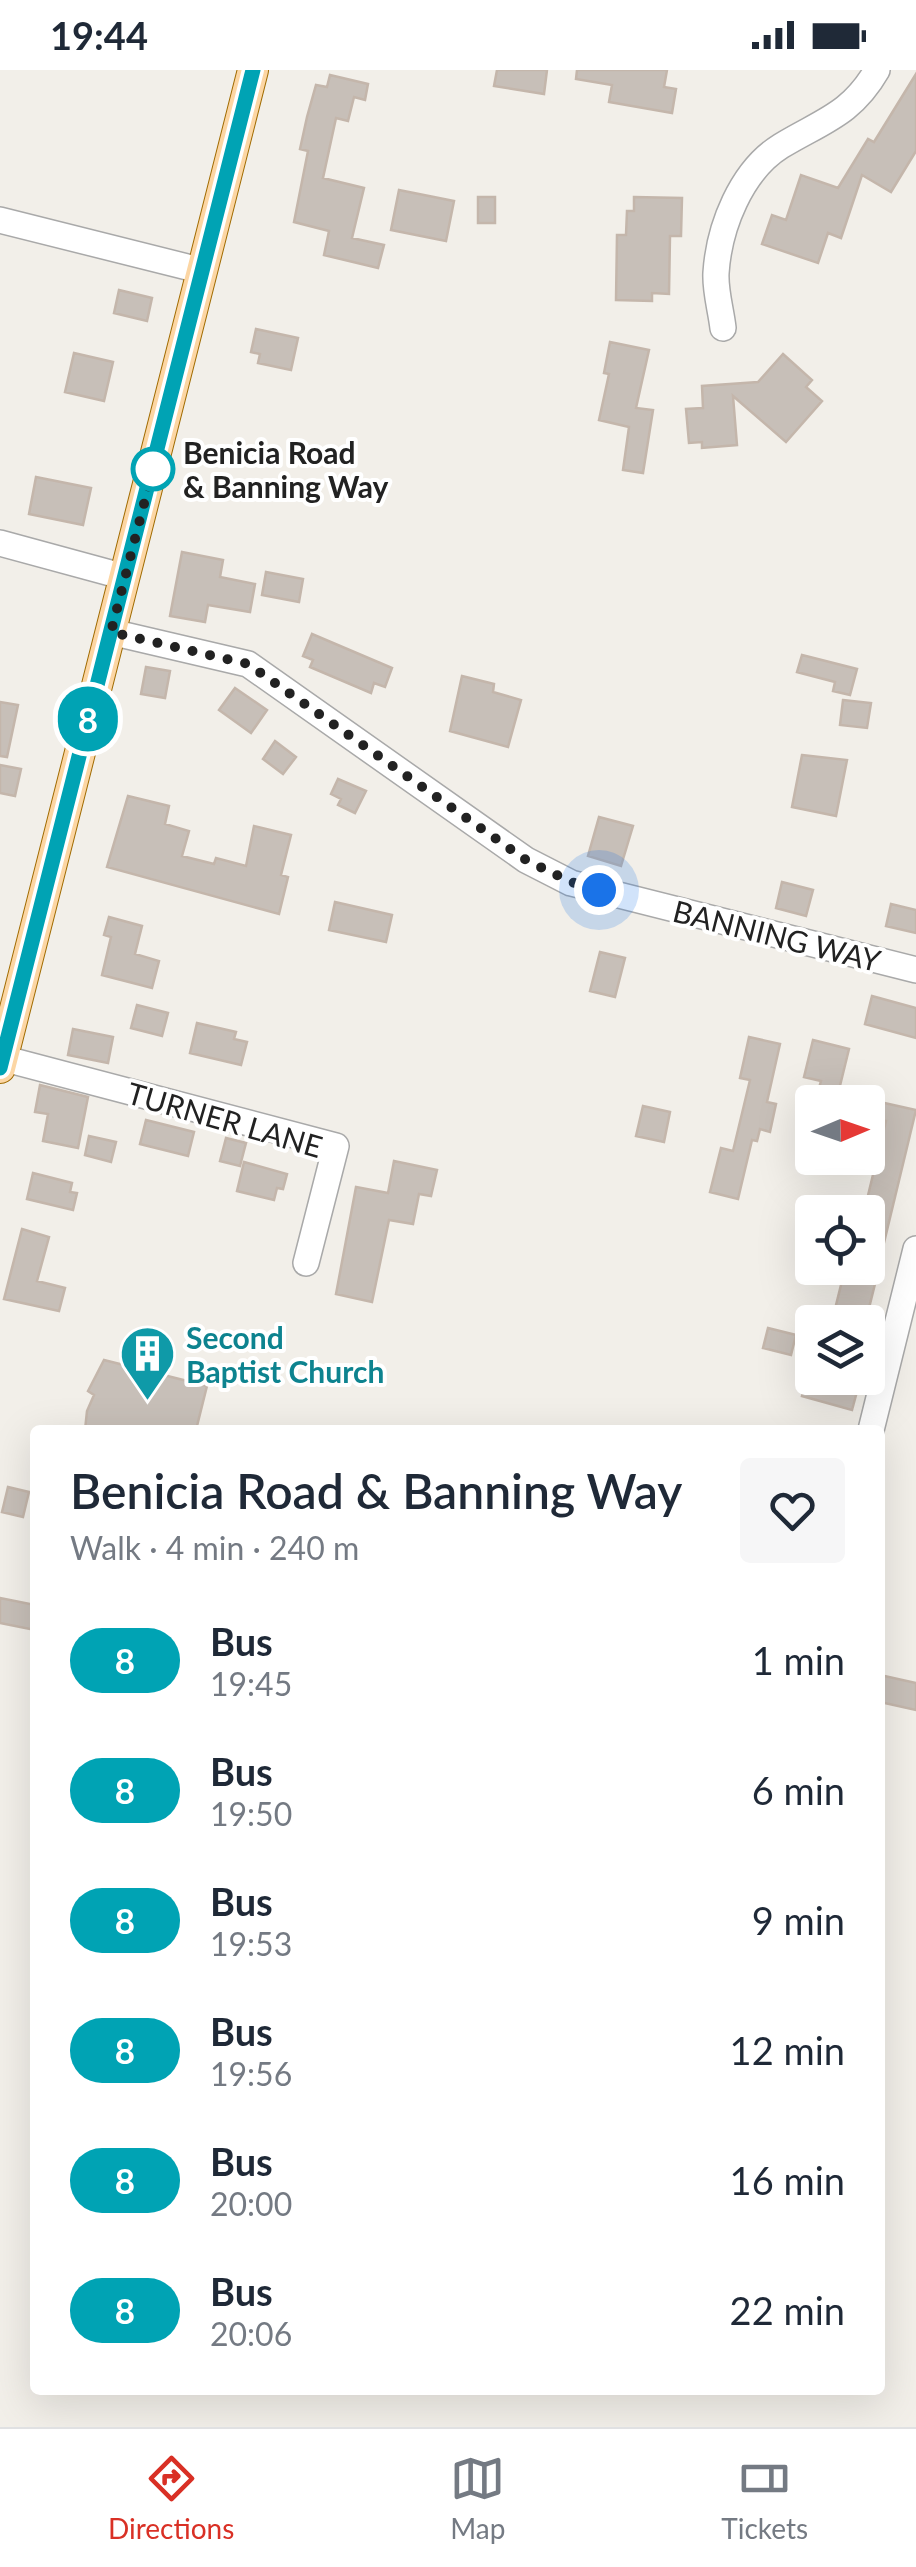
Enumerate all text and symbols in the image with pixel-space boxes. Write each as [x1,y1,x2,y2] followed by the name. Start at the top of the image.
[50,12,148,58] text: 19:44
[183,434,389,504] place label: Benicia Road & Banning Way
[132,448,174,490] marker: Benicia Road & Banning Way
[56,686,120,752] line badge: 8
[78,698,98,740] text: 8
[574,865,624,915] your location
[670,892,885,978] street label: BANNING WAY
[123,1074,327,1164] street label: TURNER LANE
[795,1085,885,1175] north arrow
[795,1085,885,1395] map controls
[795,1195,885,1285] button: locate
[795,1305,885,1395] button: layers
[186,1319,384,1389] place label: Second Baptist Church
[117,1324,177,1403] building icon: Second Baptist Church
[740,1458,845,1563] button: heart
[70,1462,682,1519] text: Benicia Road & Banning Way
[70,1528,359,1567] text: Walk · 4 min · 240 m
[210,1618,273,1664] text: Bus
[752,1637,845,1683] text: 1 min
[115,1639,135,1681] text: 8
[210,1664,292,1703] text: 19:45
[210,1748,273,1794] text: Bus
[752,1767,845,1813] text: 6 min
[115,1769,135,1811] text: 8
[210,1794,292,1833] text: 19:50
[210,1878,273,1924] text: Bus
[752,1897,845,1943] text: 9 min
[115,1899,135,1941] text: 8
[210,1924,292,1963] text: 19:53
[210,2008,273,2054] text: Bus
[730,2027,845,2073] text: 12 min
[115,2029,135,2071] text: 8
[210,2054,292,2093] text: 19:56
[210,2138,273,2184] text: Bus
[730,2157,845,2203] text: 16 min
[115,2159,135,2201] text: 8
[210,2184,292,2223] text: 20:00
[210,2268,273,2314] text: Bus
[730,2287,845,2333] text: 22 min
[115,2289,135,2331] text: 8
[210,2314,292,2353] text: 20:06
[108,2451,234,2545] tab: Directions
[450,2451,505,2545] tab: Map
[721,2451,808,2545] tab: Tickets

